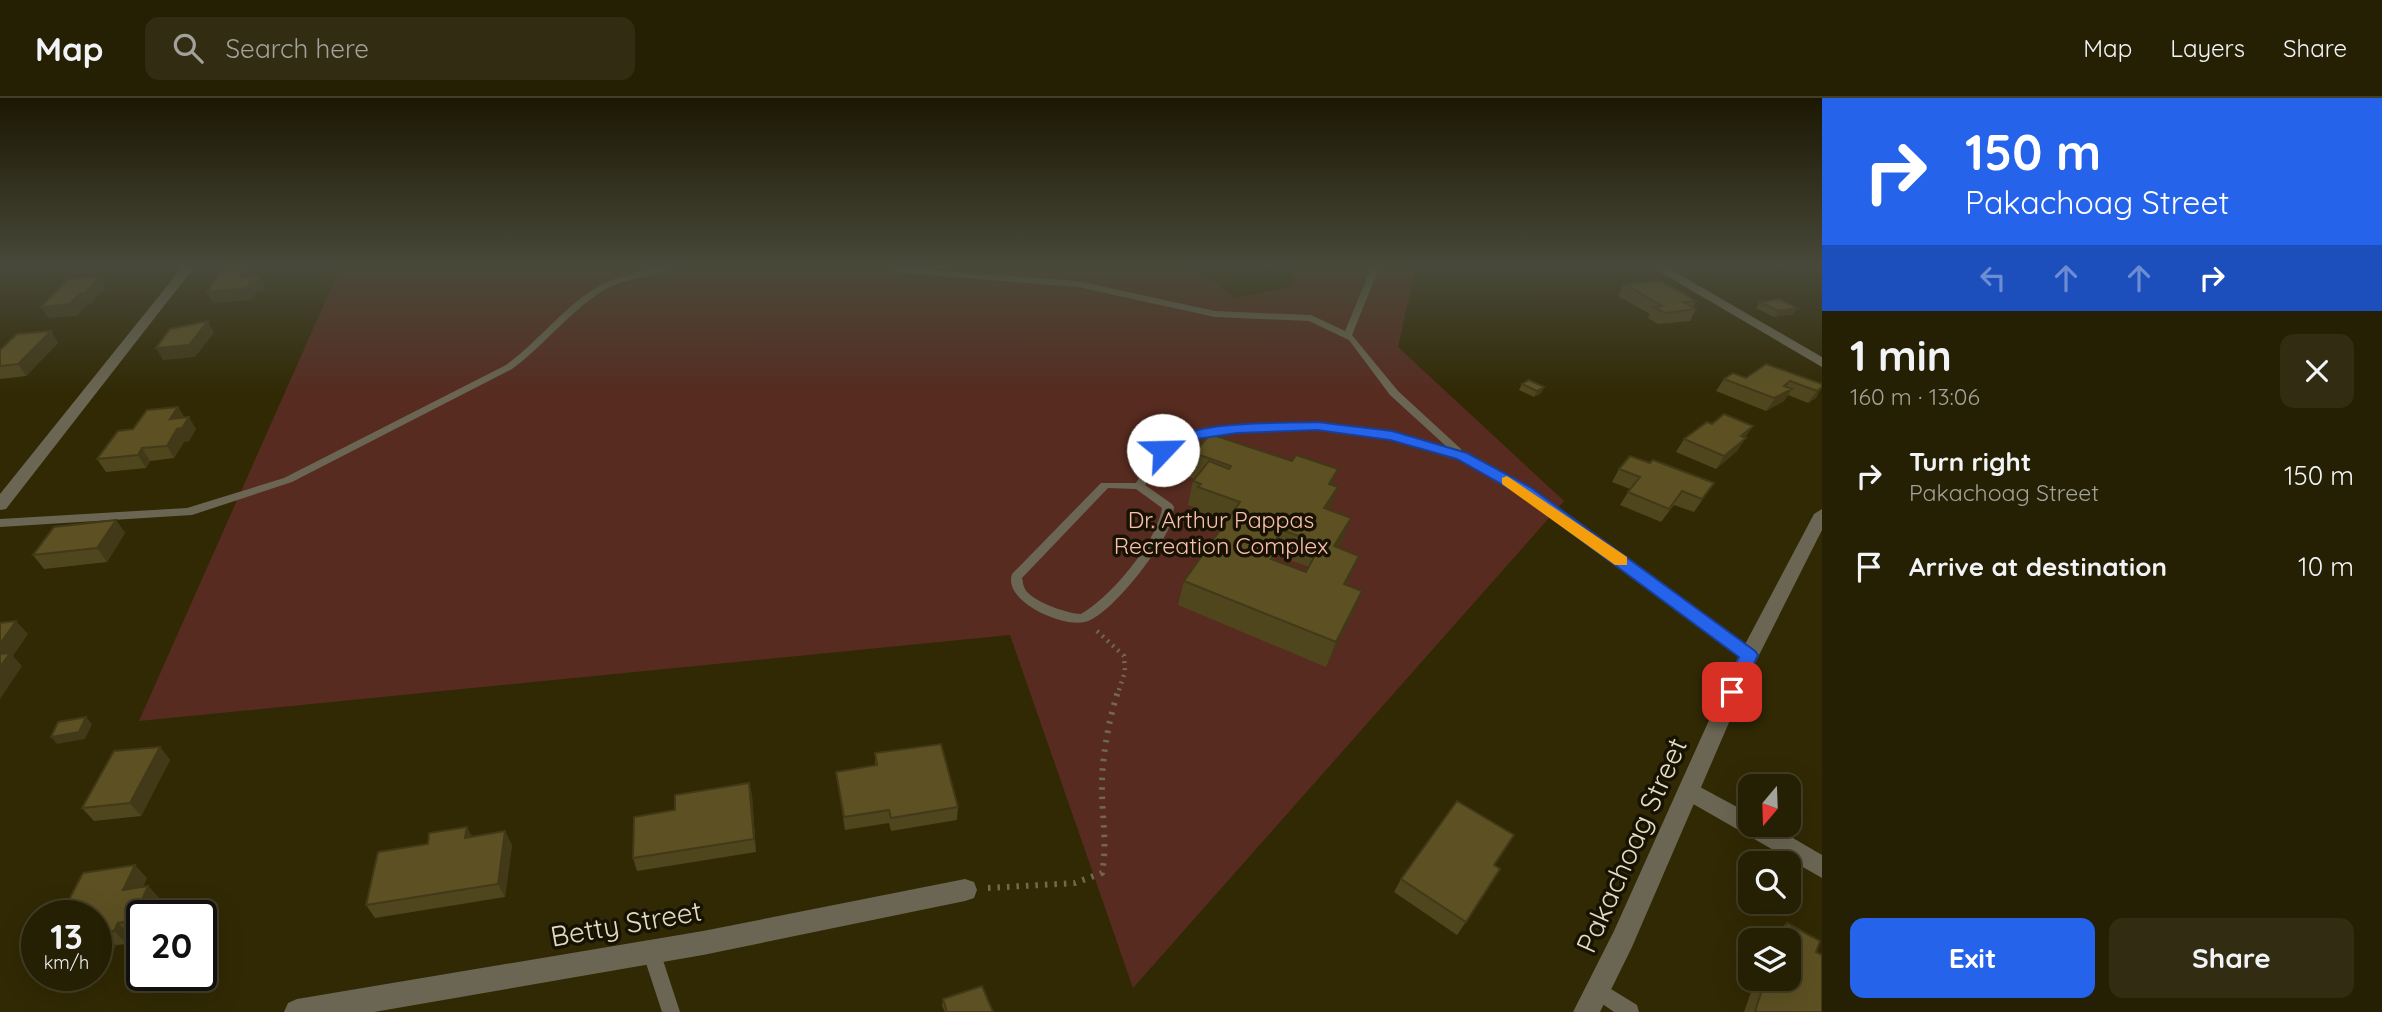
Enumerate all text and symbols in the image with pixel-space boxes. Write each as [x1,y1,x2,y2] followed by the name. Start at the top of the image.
[145,17,635,80] search box
[35,28,103,69] text: Map
[169,29,207,67] icon: search
[225,32,369,65] text: Search here
[2083,33,2132,63] text: Map
[2170,33,2245,63] text: Layers
[2283,33,2347,63] text: Share
[1965,121,2101,182] text: 150 m
[1850,126,1941,217] icon: right
[1965,182,2229,222] text: Pakachoag Street
[1974,259,2012,297] icon: left
[2047,259,2085,297] icon: ahead
[2120,259,2158,297] icon: ahead
[2193,259,2231,297] icon: right
[1850,329,1952,382] text: 1 min
[2280,334,2354,408] button: close
[1850,382,1980,411] text: 160 m · 13:06
[1126,413,1200,487] position arrow
[1909,445,2031,478] text: Turn right
[1850,457,1888,495] icon: right
[2284,459,2354,492] text: 150 m
[1909,478,2099,507] text: Pakachoag Street
[1114,505,1328,560] park label: Dr. Arthur Pappas Recreation Complex
[1850,548,1888,586] icon: arrive
[1909,550,2167,583] text: Arrive at destination
[2298,550,2354,583] text: 10 m
[1702,662,1762,722] pin
[1713,673,1751,711] icon: arrive
[1568,732,1694,958] street label: Pakachoag Street
[1738,774,1801,836] north arrow
[1738,774,1801,991] map controls
[1738,851,1801,914] button: search
[548,892,704,954] street label: Betty Street
[126,900,217,991] speed limit sign: 20
[50,914,83,958] text: 13
[1850,918,2095,998] button: Exit
[2109,918,2354,998] button: Share
[1738,928,1801,991] button: layers
[44,951,89,974] text: km/h

